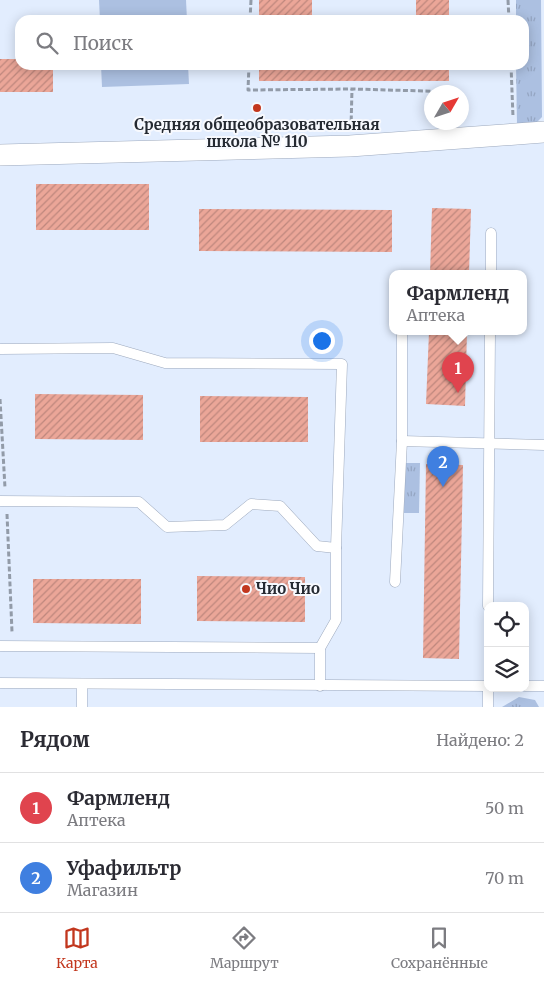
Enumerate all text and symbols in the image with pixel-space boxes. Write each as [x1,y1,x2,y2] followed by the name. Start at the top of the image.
[15,15,529,70] search box
[33,29,61,57] icon: search
[73,31,133,55] text: Поиск
[424,85,469,130] north arrow
[251,102,263,114] marker: Средняя общеобразовательная школа № 110
[134,115,380,151] place label: Средняя общеобразовательная школа № 110
[389,270,527,335] popup
[406,281,510,305] text: Фармленд
[406,305,465,325] text: Аптека
[309,328,335,354] your location
[442,352,474,393] pin: 1
[427,446,459,487] pin: 2
[256,579,320,598] place label: Чио Чио
[240,583,252,595] marker: Чио Чио
[484,602,529,692] map controls
[484,602,529,647] button: locate
[484,647,529,692] button: layers
[20,726,90,753] text: Рядом
[436,730,524,750] text: Найдено: 2
[67,786,170,810] text: Фармленд
[32,798,40,818] text: 1
[485,798,524,818] text: 50 m
[67,810,126,830] text: Аптека
[67,856,181,880] text: Уфафильтр
[31,868,41,888] text: 2
[485,868,524,888] text: 70 m
[67,880,138,900] text: Магазин
[56,924,98,972] tab: Карта
[210,924,279,972] tab: Маршрут
[391,924,488,972] tab: Сохранённые

